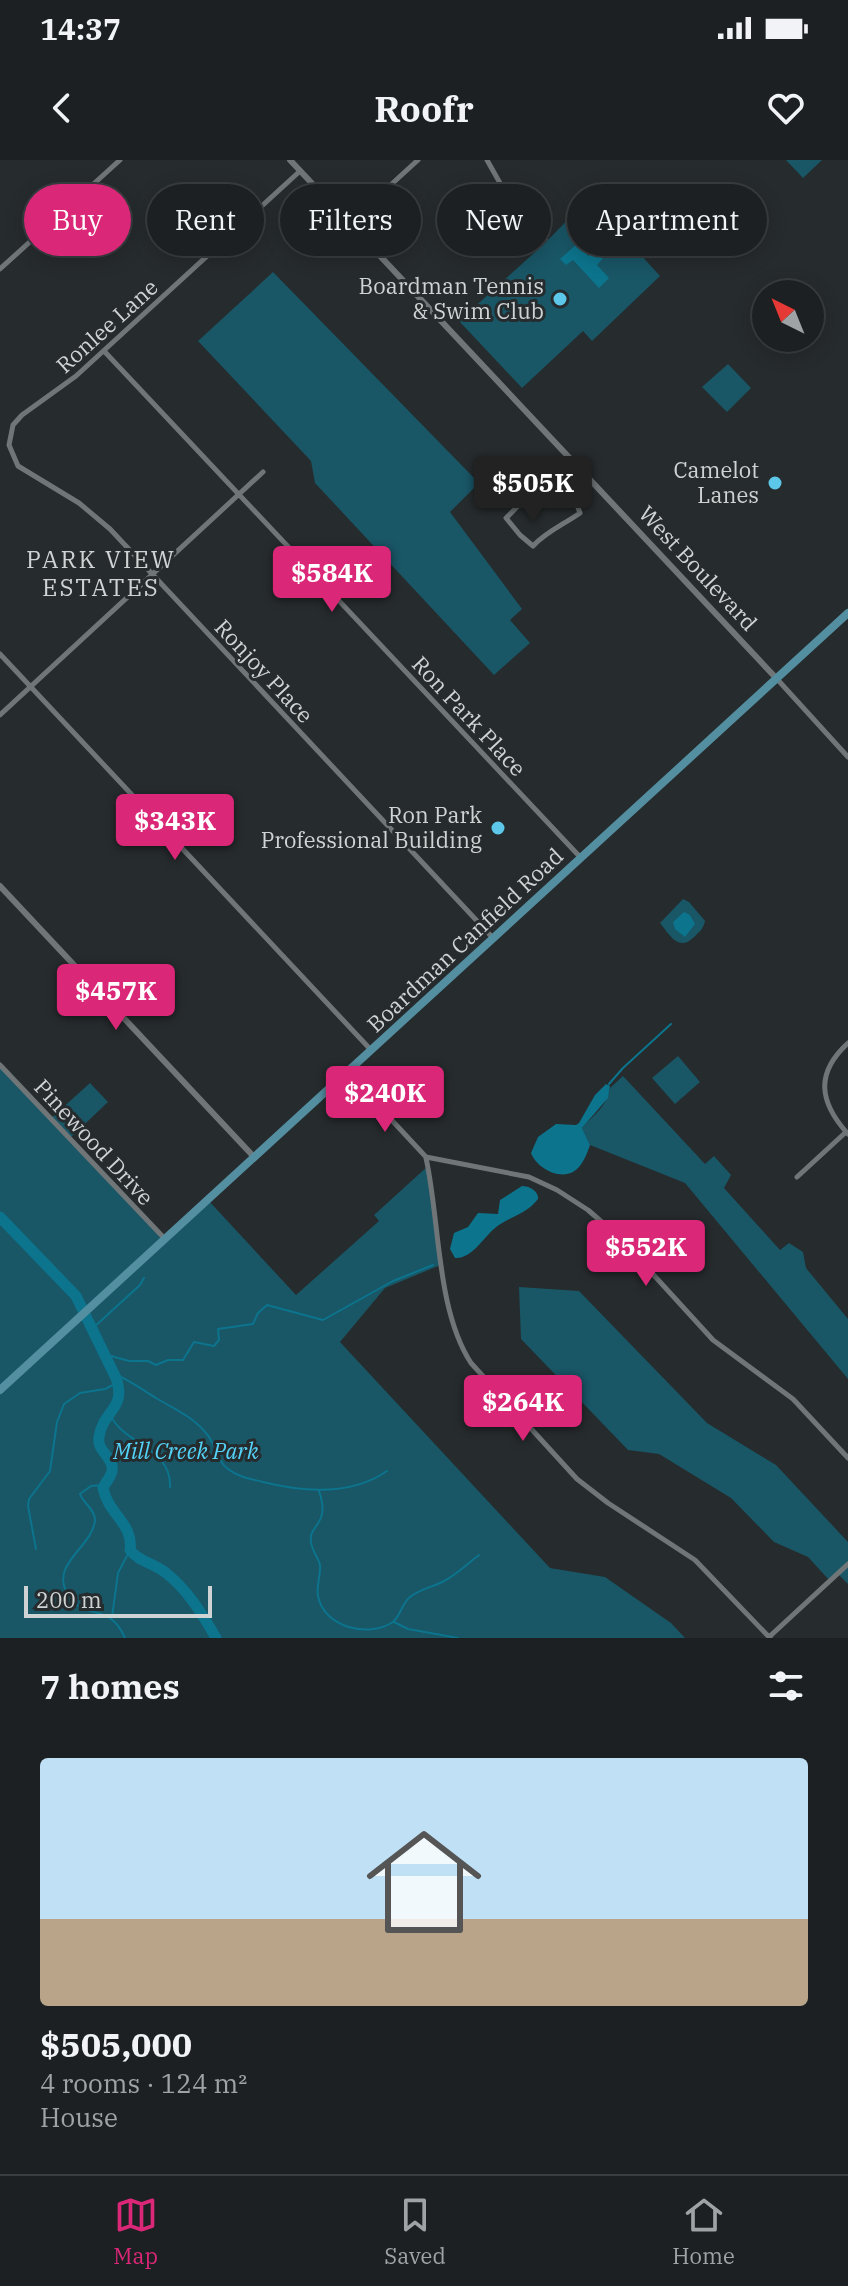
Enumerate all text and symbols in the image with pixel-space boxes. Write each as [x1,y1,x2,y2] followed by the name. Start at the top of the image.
[40,9,121,48] text: 14:37
[374,85,474,132] text: Roofr
[40,86,84,130] icon: back
[764,86,808,130] icon: heart
[24,184,131,256] chip: Buy
[147,184,264,256] chip: Rent
[280,184,421,256] chip: Filters
[437,184,551,256] chip: New
[567,184,767,256] chip: Apartment
[358,271,544,325] place label: Boardman Tennis & Swim Club
[50,272,164,379] street label: Ronlee Lane
[752,280,824,352] north arrow
[752,280,824,352] map controls
[551,290,569,308] marker: Boardman Tennis & Swim Club
[673,455,759,509] place label: Camelot Lanes
[477,456,589,524] pin: $505K
[492,465,574,499] text: $505K
[766,474,784,492] marker: Camelot Lanes
[633,499,764,637] street label: West Boulevard
[26,543,176,603] district label: PARK VIEW ESTATES
[276,546,388,614] pin: $584K
[291,555,373,589] text: $584K
[209,612,320,729] street label: Ronjoy Place
[406,649,533,782] street label: Ron Park Place
[119,794,231,862] pin: $343K
[261,800,482,854] place label: Ron Park Professional Building
[134,803,216,837] text: $343K
[489,819,507,837] marker: Ron Park Professional Building
[360,841,569,1038] street label: Boardman Canfield Road
[60,964,172,1032] pin: $457K
[75,973,157,1007] text: $457K
[329,1066,441,1134] pin: $240K
[28,1072,160,1211] street label: Pinewood Drive
[344,1075,426,1109] text: $240K
[590,1220,702,1288] pin: $552K
[605,1229,687,1263] text: $552K
[467,1375,579,1443] pin: $264K
[482,1384,564,1418] text: $264K
[112,1436,259,1465] park label: Mill Creek Park
[24,1582,212,1618] scale bar
[36,1585,102,1614] text: 200 m
[40,1664,180,1708] text: 7 homes
[764,1664,808,1708] icon: filters
[352,1810,496,1954] icon: home
[40,2022,192,2066] text: $505,000
[40,2066,247,2100] text: 4 rooms · 124 m²
[40,2100,118,2134] text: House
[113,2193,158,2270] tab: Map
[384,2193,446,2270] tab: Saved
[672,2193,735,2270] tab: Home

